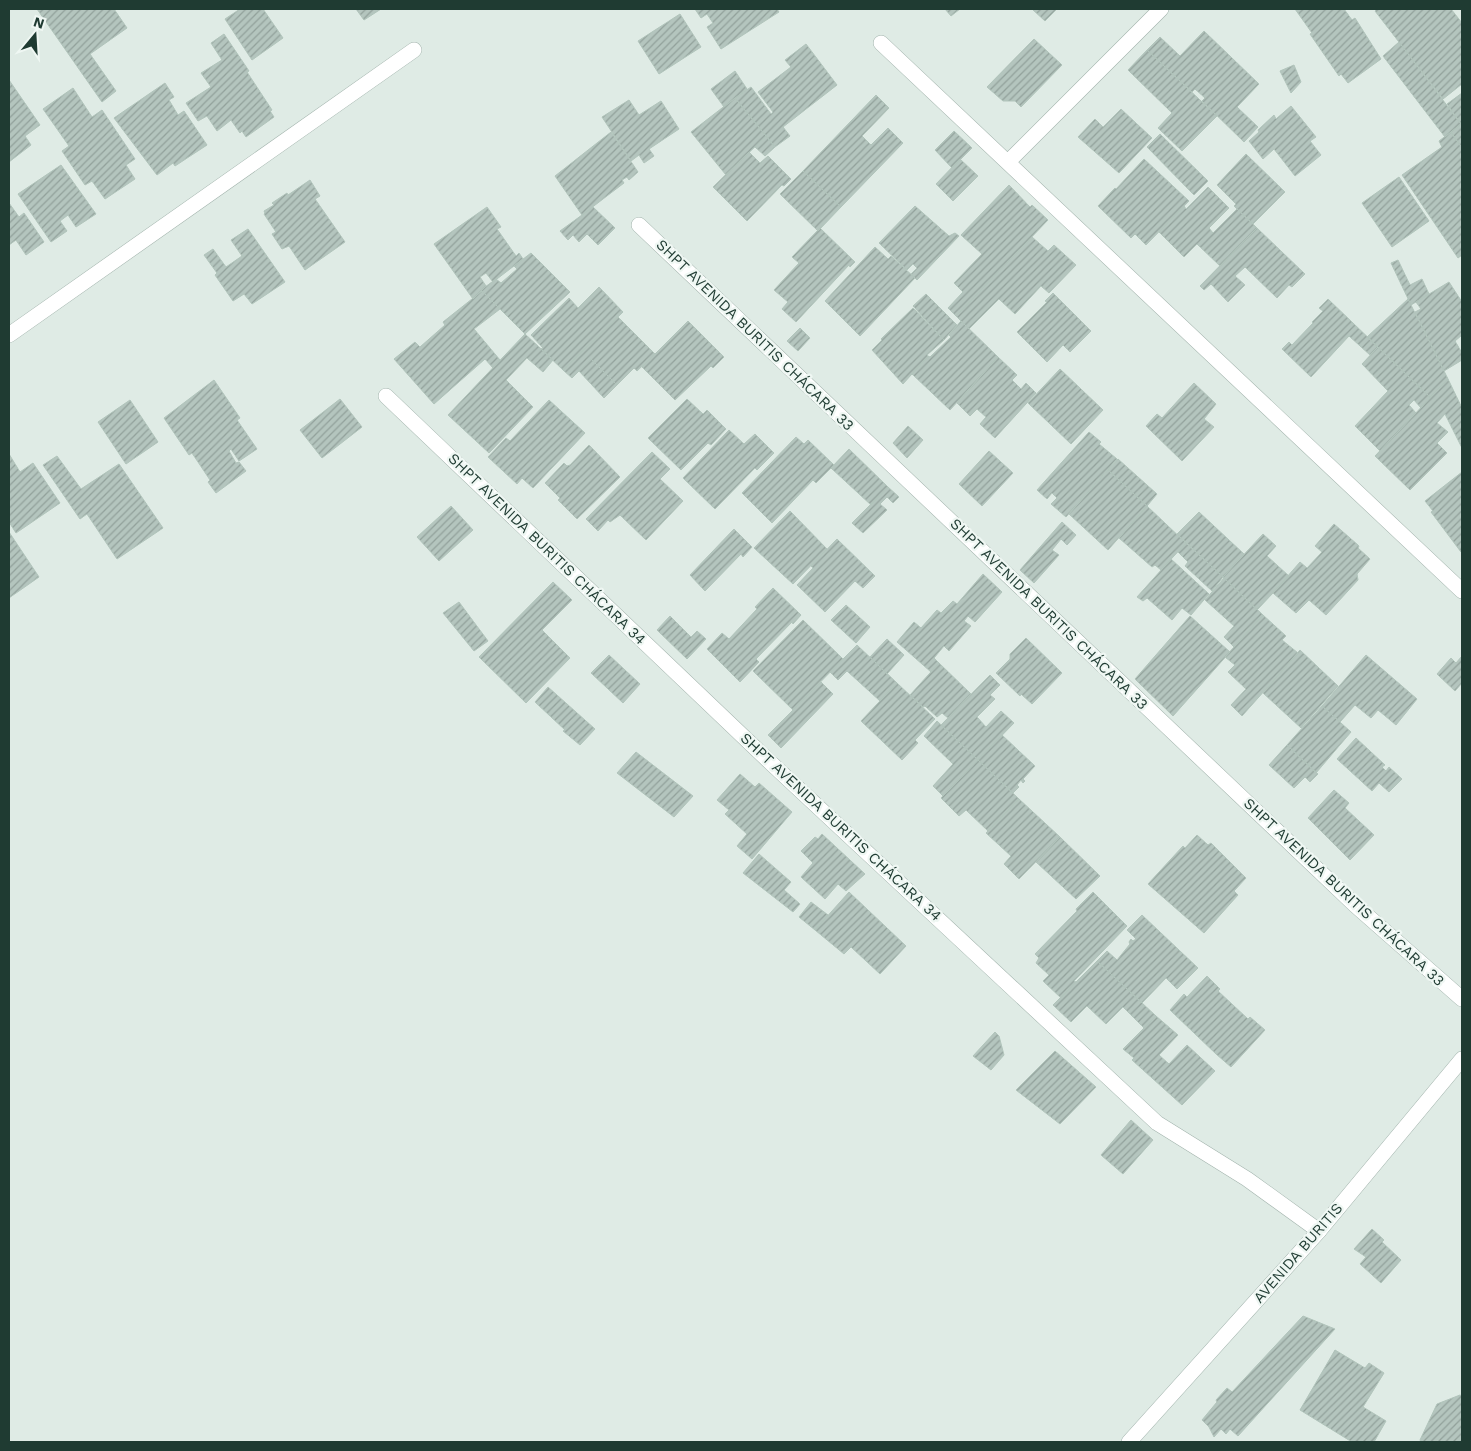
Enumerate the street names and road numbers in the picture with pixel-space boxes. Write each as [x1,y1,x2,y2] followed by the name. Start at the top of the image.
[653,236,857,434] street label: SHPT AVENIDA BURITIS CHÁCARA 33
[444,449,650,649] street label: SHPT AVENIDA BURITIS CHÁCARA 34
[947,515,1151,713] street label: SHPT AVENIDA BURITIS CHÁCARA 33
[737,729,945,925] street label: SHPT AVENIDA BURITIS CHÁCARA 34
[1240,794,1448,990] street label: SHPT AVENIDA BURITIS CHÁCARA 33
[1250,1199,1346,1307] street label: AVENIDA BURITIS

